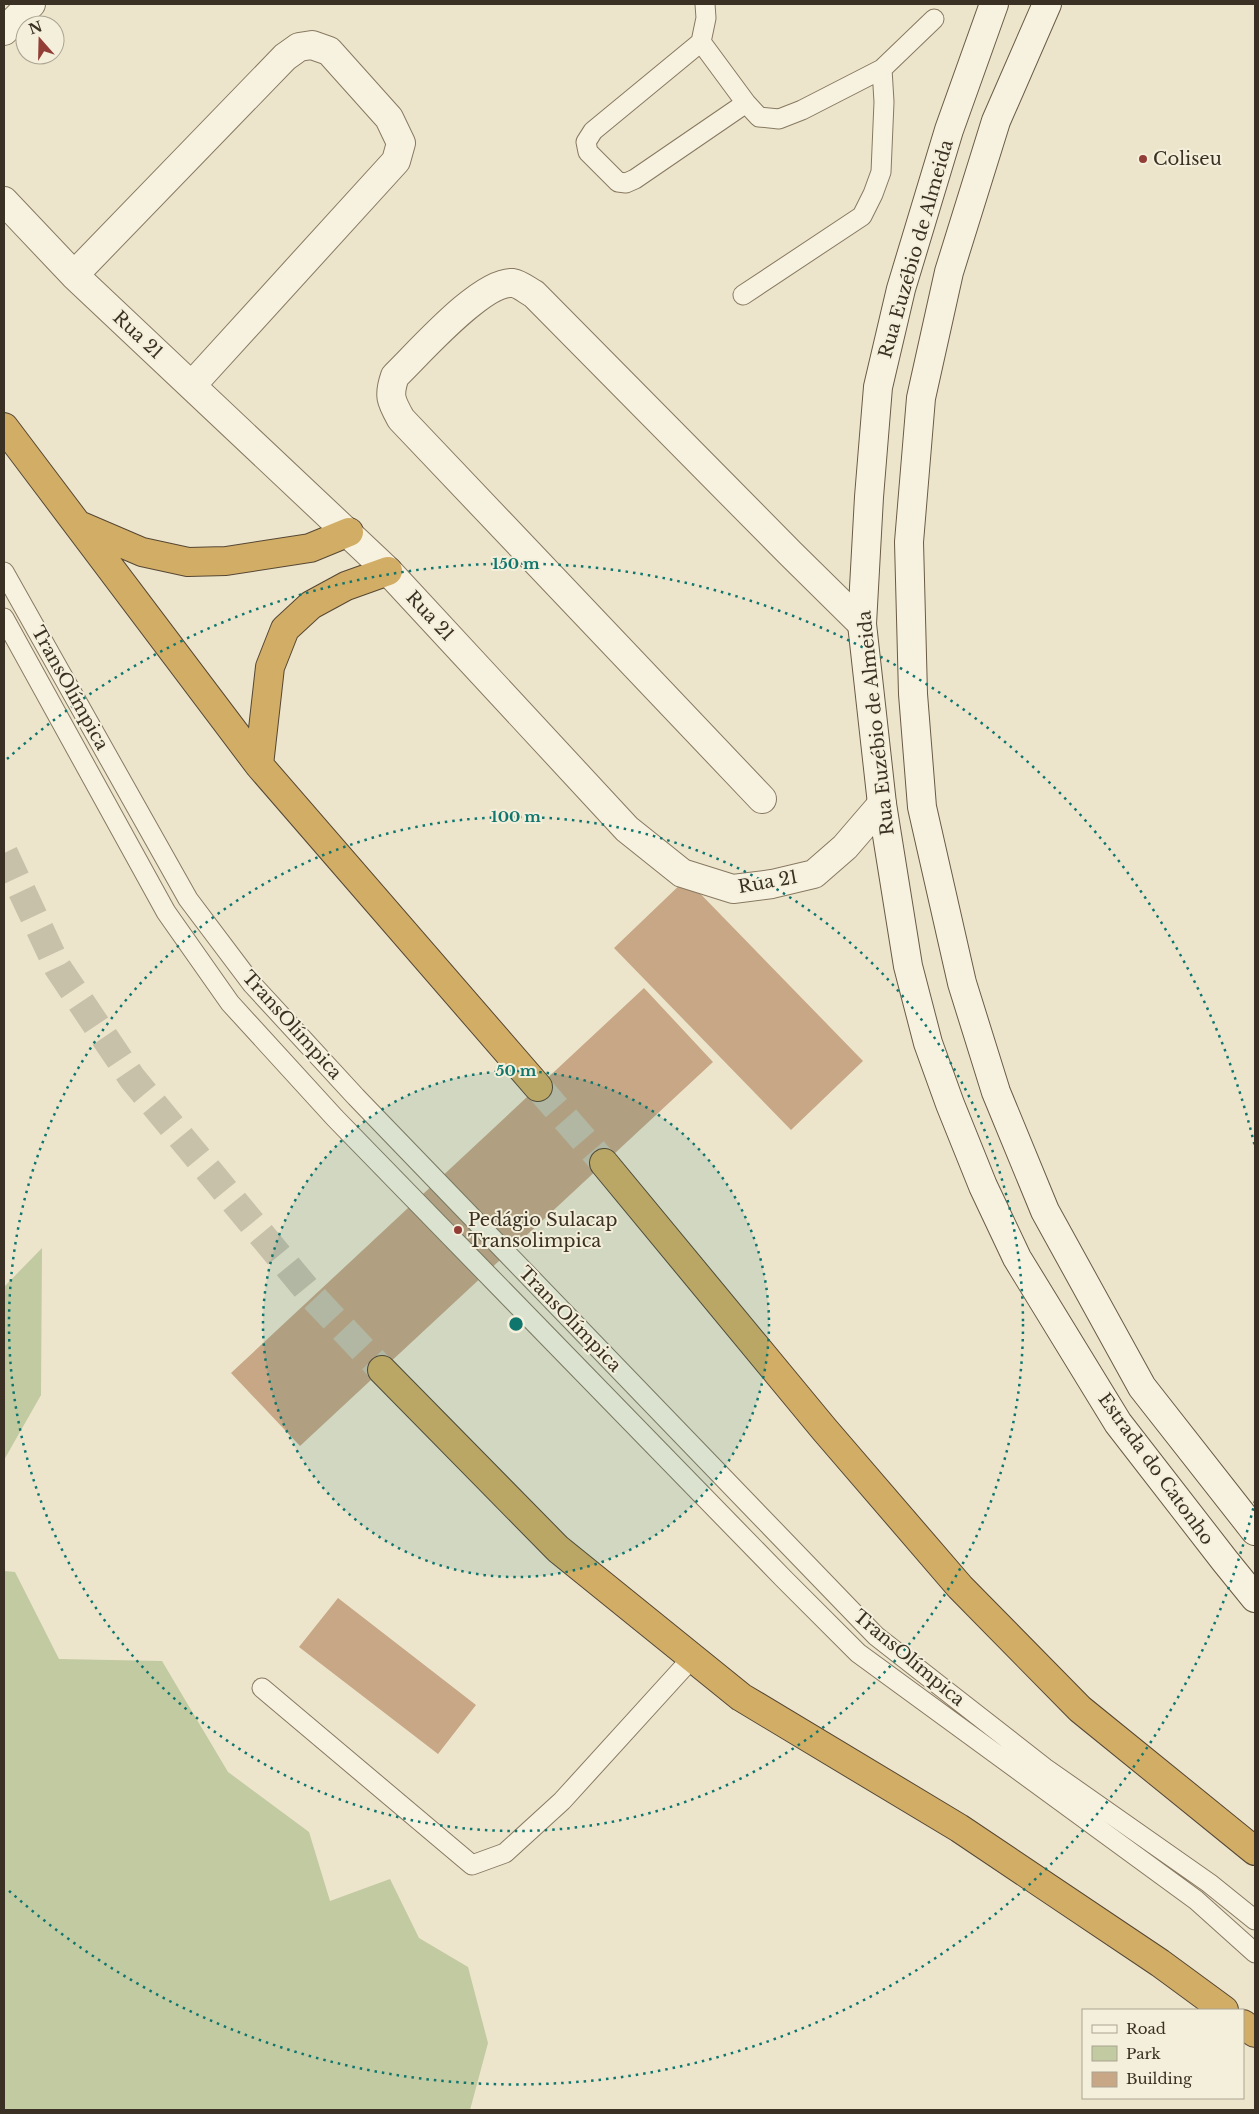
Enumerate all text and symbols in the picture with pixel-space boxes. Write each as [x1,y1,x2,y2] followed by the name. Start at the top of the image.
[15,15,65,65] north arrow
[26,17,45,38] text: N
[874,137,958,361] street label: Rua Euzébio de Almeida
[1153,148,1222,170] place label: Coliseu
[1137,153,1149,165] marker: Coliseu
[108,306,168,364] street label: Rua 21
[492,554,540,573] text: 150 m
[401,586,459,646] street label: Rua 21
[853,609,899,837] street label: Rua Euzébio de Almeida
[27,622,113,754] street label: TransOlímpica
[491,807,541,826] text: 100 m
[736,866,800,898] street label: Rua 21
[238,966,346,1084] street label: TransOlímpica
[496,1061,537,1080] text: 50 m
[468,1209,617,1252] place label: Pedágio Sulacap Transolimpica
[452,1224,464,1236] marker: Pedágio Sulacap Transolimpica
[514,1262,626,1376] street label: TransOlímpica
[507,1315,525,1333] centre of rings
[1094,1389,1218,1549] street label: Estrada do Catonho
[849,1605,969,1711] street label: TransOlímpica
[1082,2009,1244,2099] legend
[1126,2019,1166,2038] text: Road
[1126,2044,1162,2063] text: Park
[1126,2069,1193,2088] text: Building

